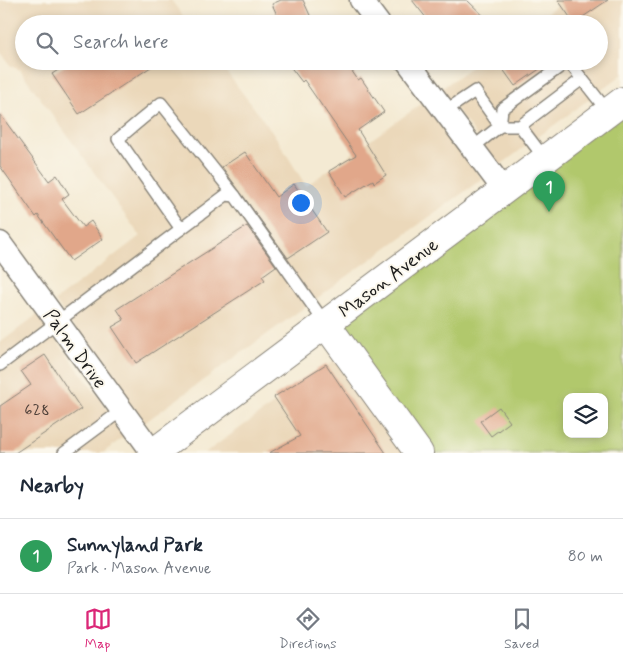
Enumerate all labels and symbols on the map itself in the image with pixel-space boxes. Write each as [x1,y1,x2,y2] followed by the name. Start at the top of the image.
[533,171,565,212] pin: 1
[288,190,314,216] your location
[334,232,444,324] street label: Mason Avenue
[37,304,112,394] street label: Palm Drive
[24,400,50,421] house number: 628

